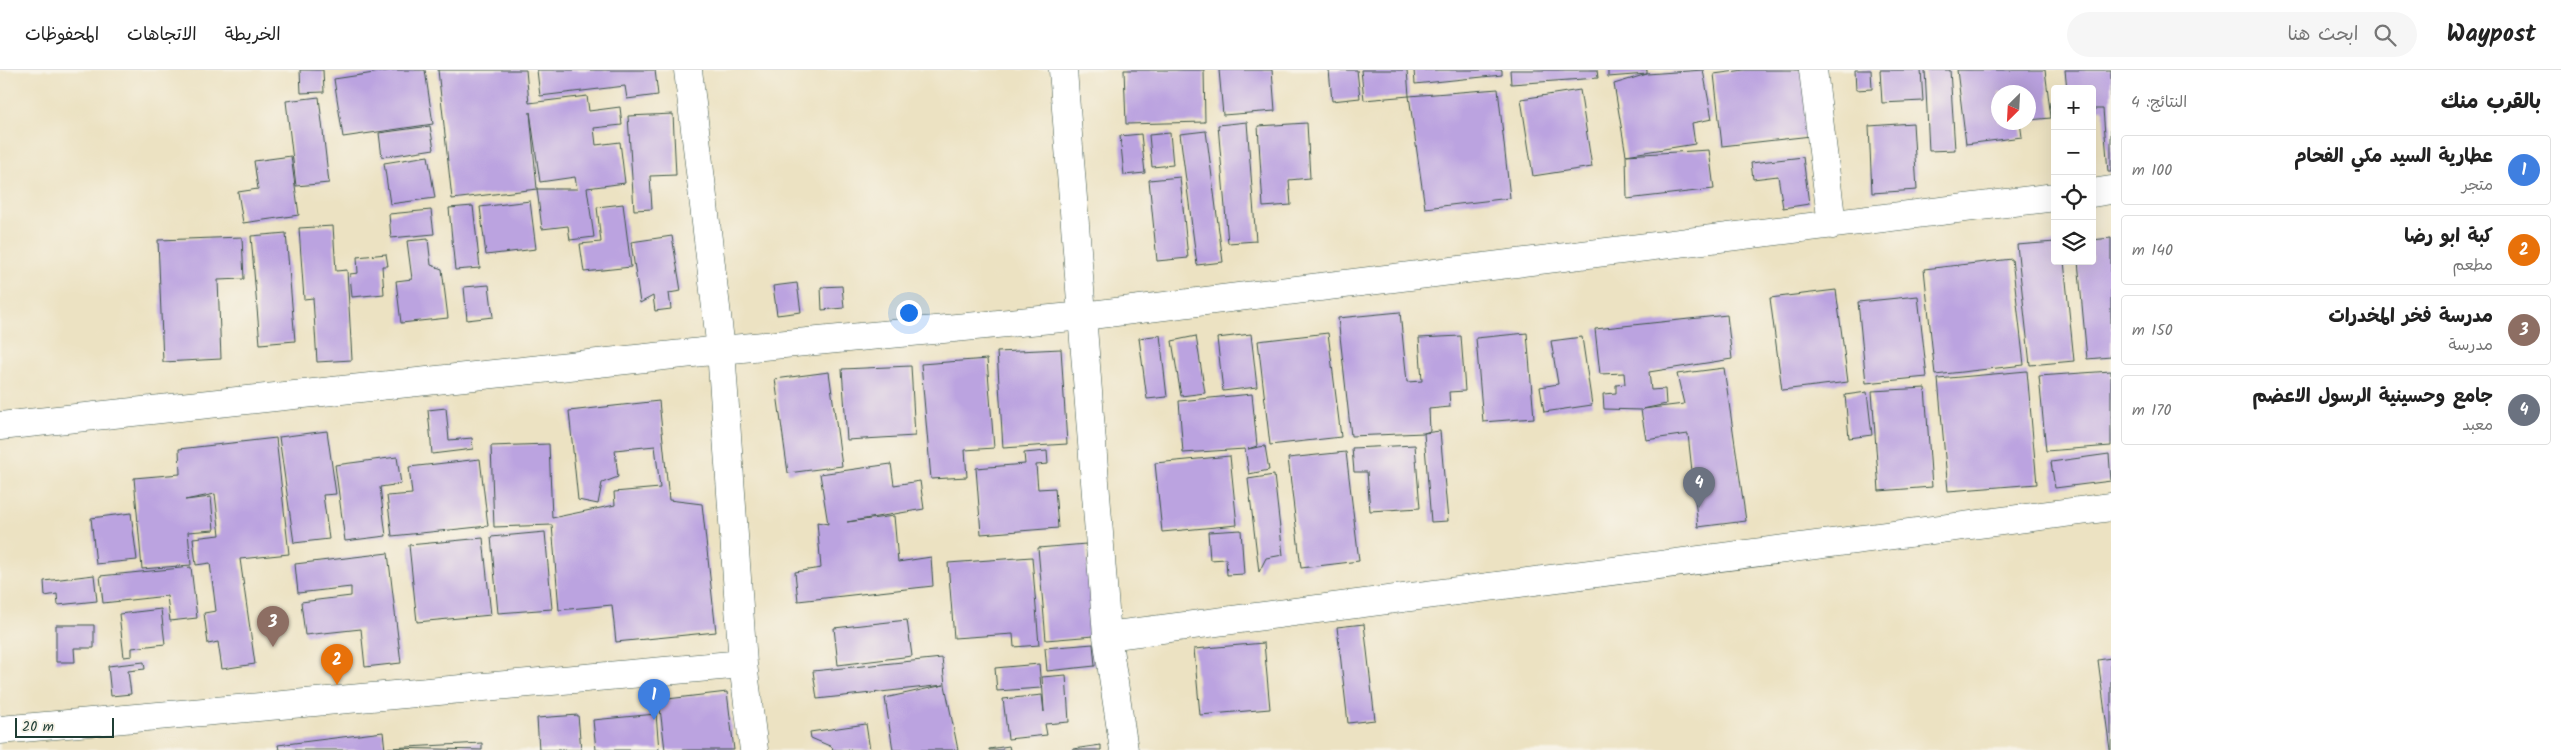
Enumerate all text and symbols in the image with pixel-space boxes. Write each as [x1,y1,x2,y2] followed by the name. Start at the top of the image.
[2067,12,2417,57] search box
[2447,15,2536,54] text: Waypost
[2287,20,2359,50] text: ابحث هنا
[25,21,99,50] text: المحفوظات
[127,21,197,50] text: الاتجاهات
[225,21,281,50] text: الخريطة
[2371,21,2399,49] icon: search
[1991,85,2036,130] north arrow
[2051,85,2096,265] map controls
[2051,85,2096,130] button: +
[2441,86,2541,119] text: بالقرب منك
[2131,90,2187,115] text: النتائج: 4
[2051,130,2096,175] button: −
[2294,142,2493,172] text: عطارية السيد مكي الفحام
[2132,158,2172,183] text: 100 m
[2522,158,2526,183] text: 1
[2462,173,2493,198] text: متجر
[2051,175,2096,220] button: locate
[2051,220,2096,265] button: layers
[2404,222,2493,252] text: كبة ابو رضا
[2132,238,2173,263] text: 140 m
[2519,238,2529,263] text: 2
[2453,253,2493,278] text: مطعم
[896,300,922,326] your location
[2328,302,2493,332] text: مدرسة فخر المخدرات
[2132,318,2173,343] text: 150 m
[2520,318,2528,343] text: 3
[2448,333,2493,358] text: مدرسة
[2253,382,2493,412] text: جامع وحسينية الرسول الاعضم
[2132,398,2172,423] text: 170 m
[2520,398,2528,423] text: 4
[2462,413,2493,438] text: معبد
[1683,467,1715,508] pin: 4
[257,606,289,647] pin: 3
[321,644,353,685] pin: 2
[638,679,670,720] pin: 1
[15,715,114,738] scale bar
[22,716,54,738] text: 20 m

